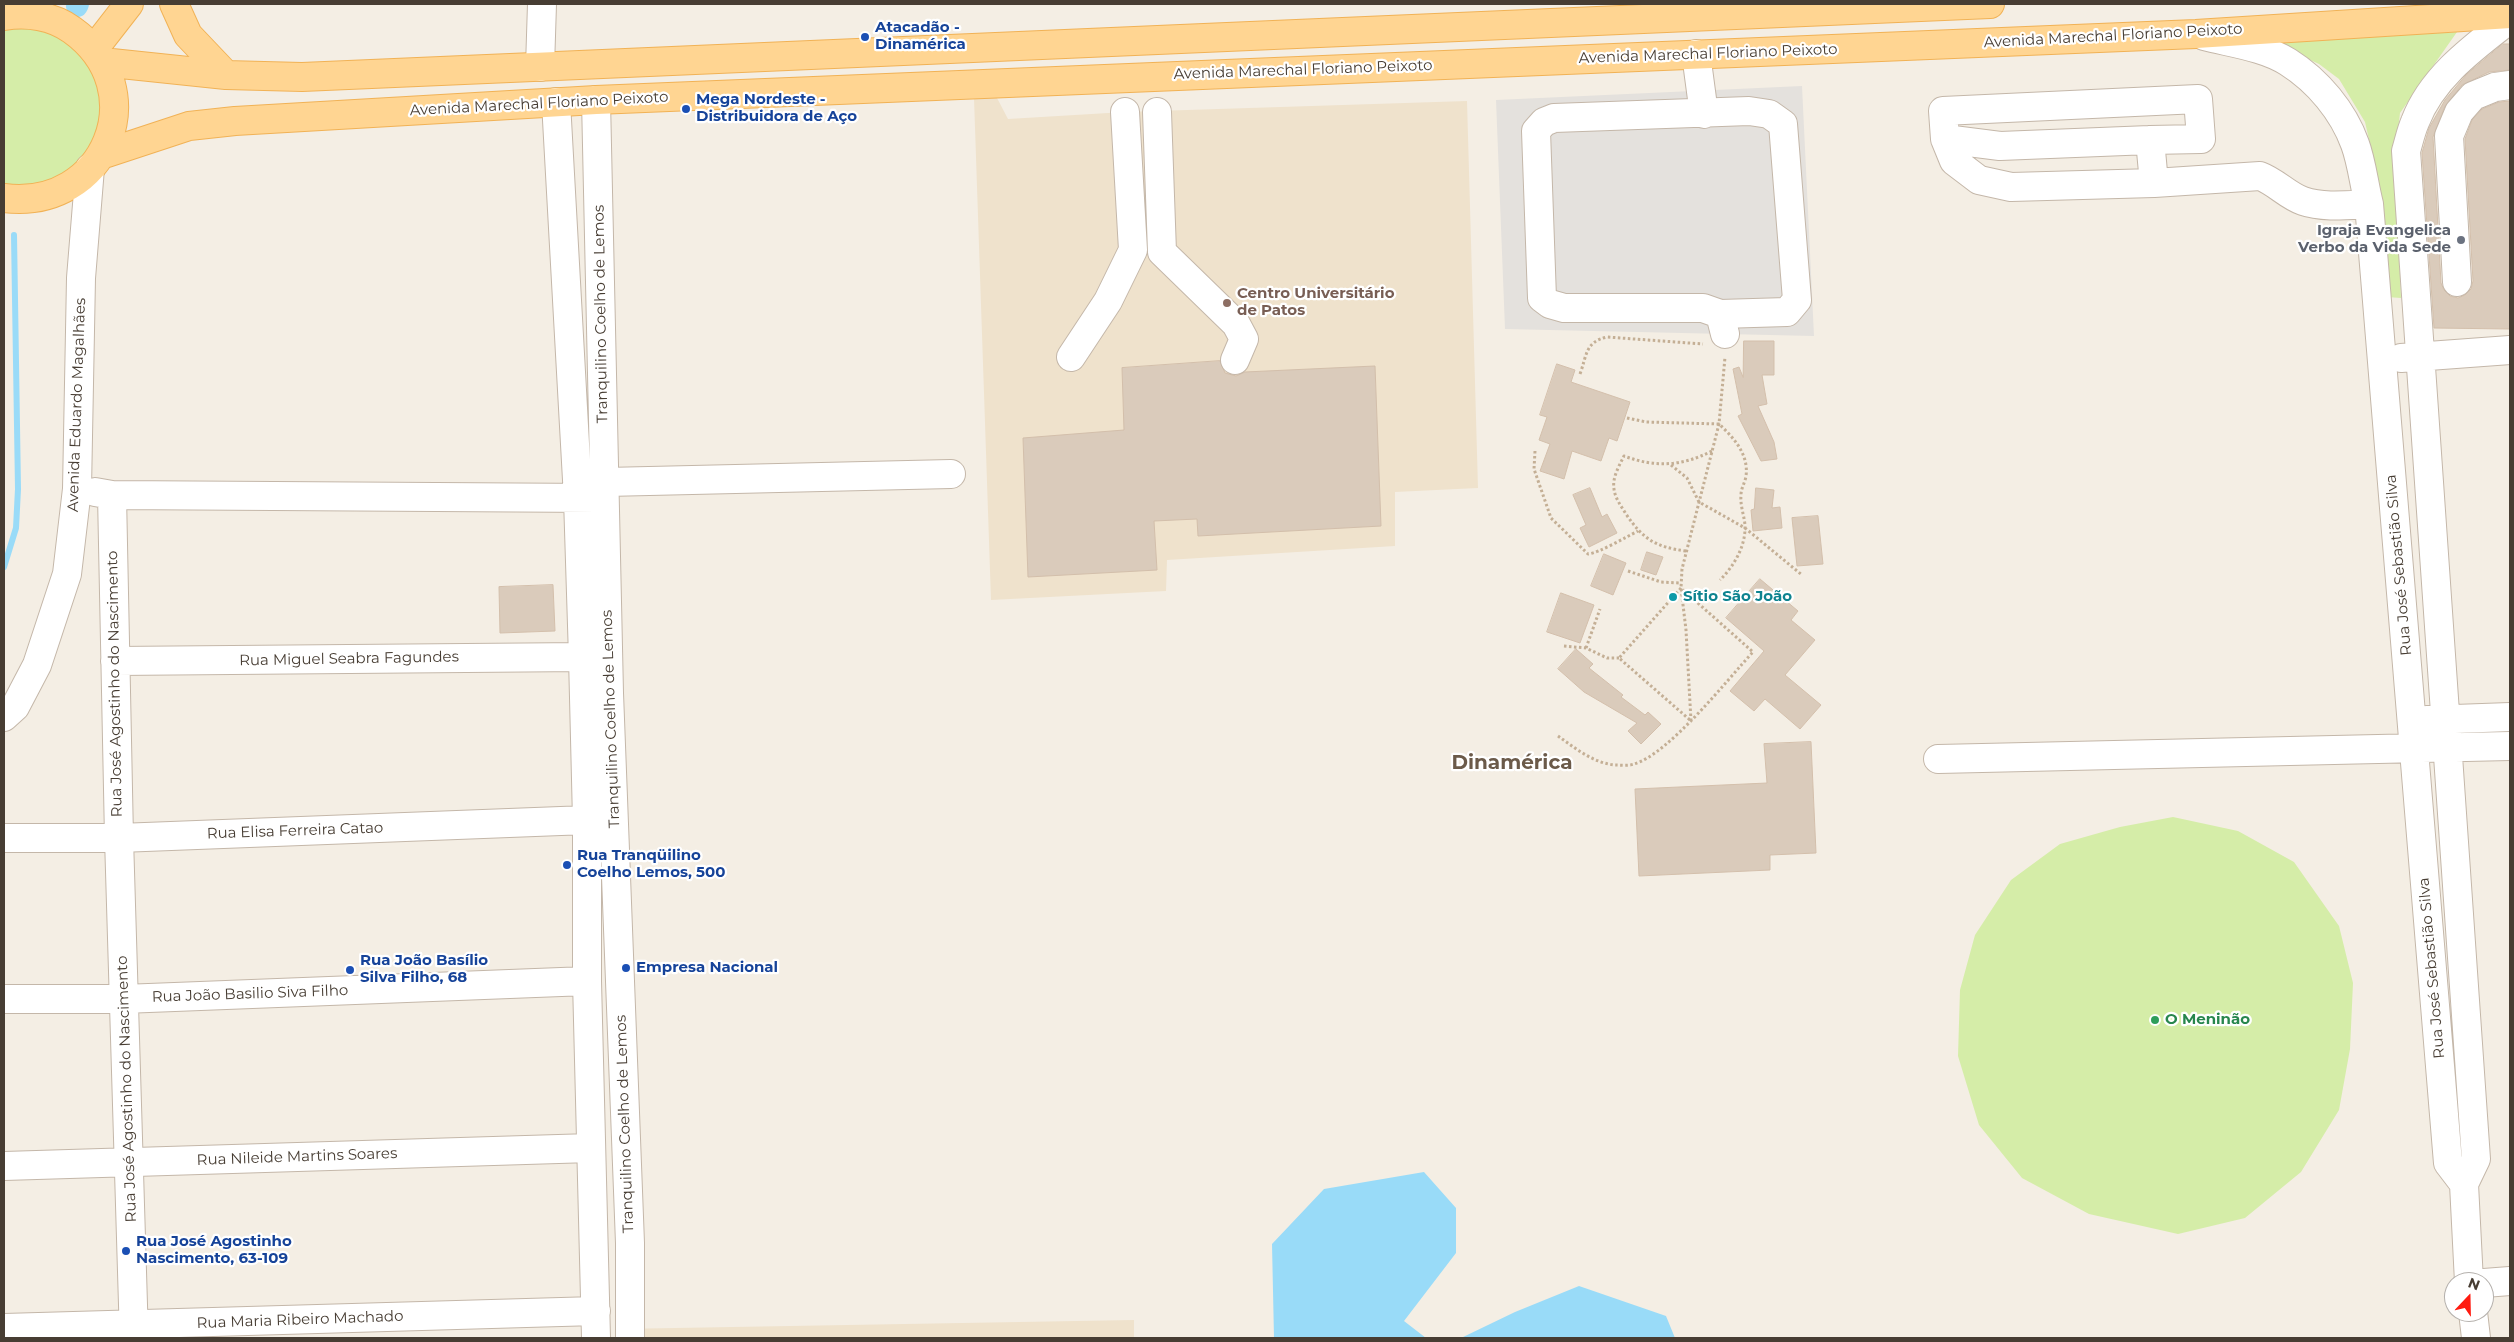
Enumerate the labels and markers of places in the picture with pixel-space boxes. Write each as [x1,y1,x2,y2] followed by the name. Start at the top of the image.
[875,19,966,54] place label: Atacadão - Dinamérica
[859,31,871,43] marker: Atacadão - Dinamérica
[696,91,857,126] place label: Mega Nordeste - Distribuidora de Aço
[680,103,692,115] marker: Mega Nordeste - Distribuidora de Aço
[2298,222,2451,257] place label: Igraja Evangelica Verbo da Vida Sede
[2455,234,2467,246] marker: Igraja Evangelica Verbo da Vida Sede
[1237,285,1394,320] place label: Centro Universitário de Patos
[1221,297,1233,309] marker: Centro Universitário de Patos
[1683,588,1792,606] place label: Sítio São João
[1667,591,1679,603] marker: Sítio São João
[577,847,725,882] place label: Rua Tranqüilino Coelho Lemos, 500
[561,859,573,871] marker: Rua Tranqüilino Coelho Lemos, 500
[360,952,488,987] place label: Rua João Basílio Silva Filho, 68
[636,959,778,977] place label: Empresa Nacional
[620,962,632,974] marker: Empresa Nacional
[344,964,356,976] marker: Rua João Basílio Silva Filho, 68
[2165,1011,2250,1029] place label: O Meninão
[2149,1014,2161,1026] marker: O Meninão
[136,1233,292,1268] place label: Rua José Agostinho Nascimento, 63-109
[120,1245,132,1257] marker: Rua José Agostinho Nascimento, 63-109

